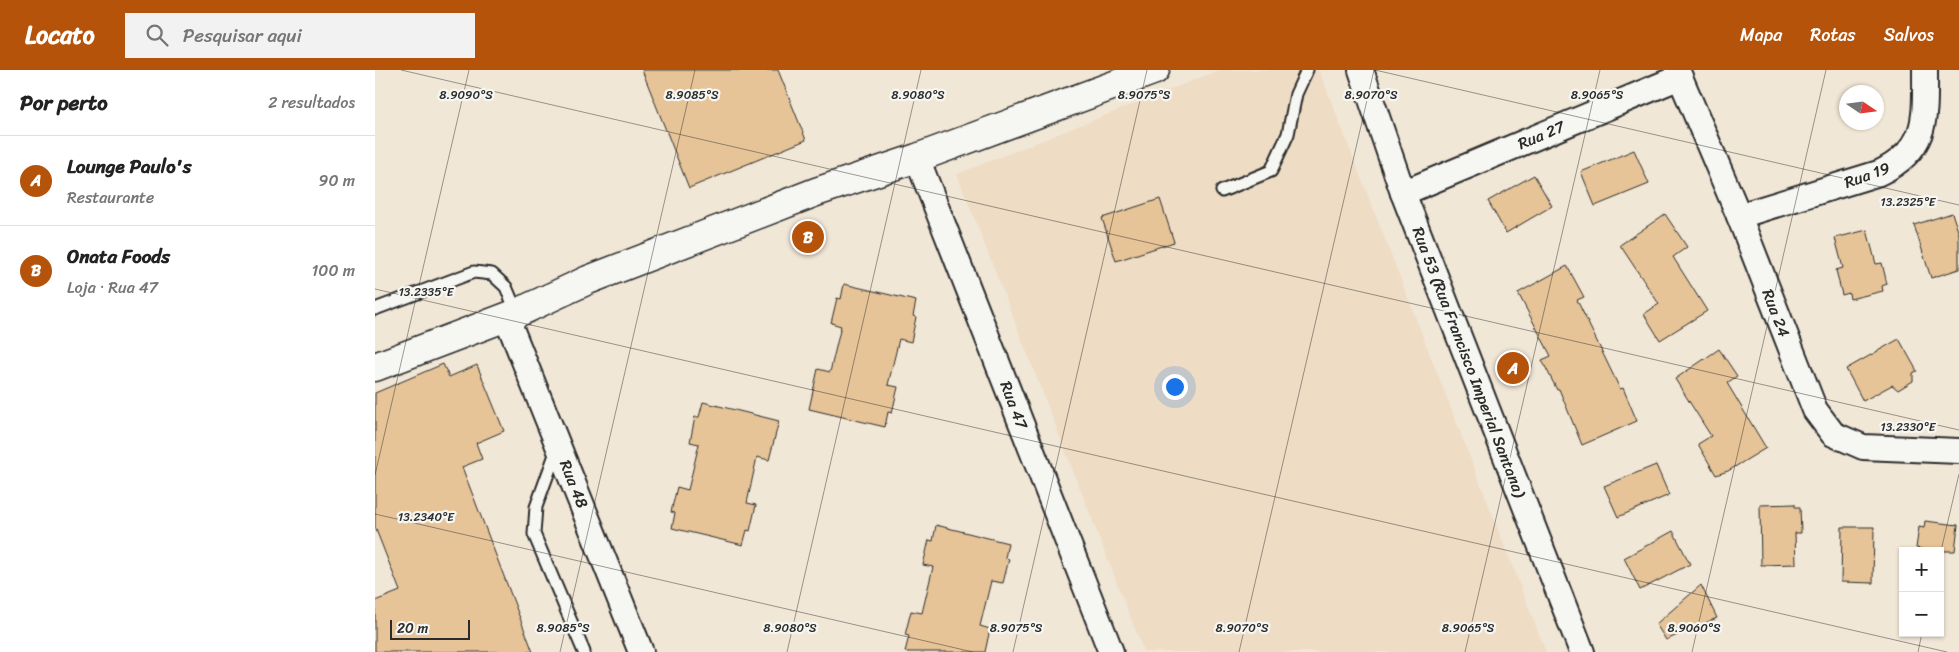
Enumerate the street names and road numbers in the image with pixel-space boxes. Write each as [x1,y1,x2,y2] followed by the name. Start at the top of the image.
[1513,112,1570,158] street label: Rua 27
[1840,153,1894,197] street label: Rua 19
[1404,222,1535,503] street label: Rua 53 (Rua Francisco Imperial Santana)
[1754,285,1798,341] street label: Rua 24
[992,377,1037,434] street label: Rua 47
[551,455,597,513] street label: Rua 48

